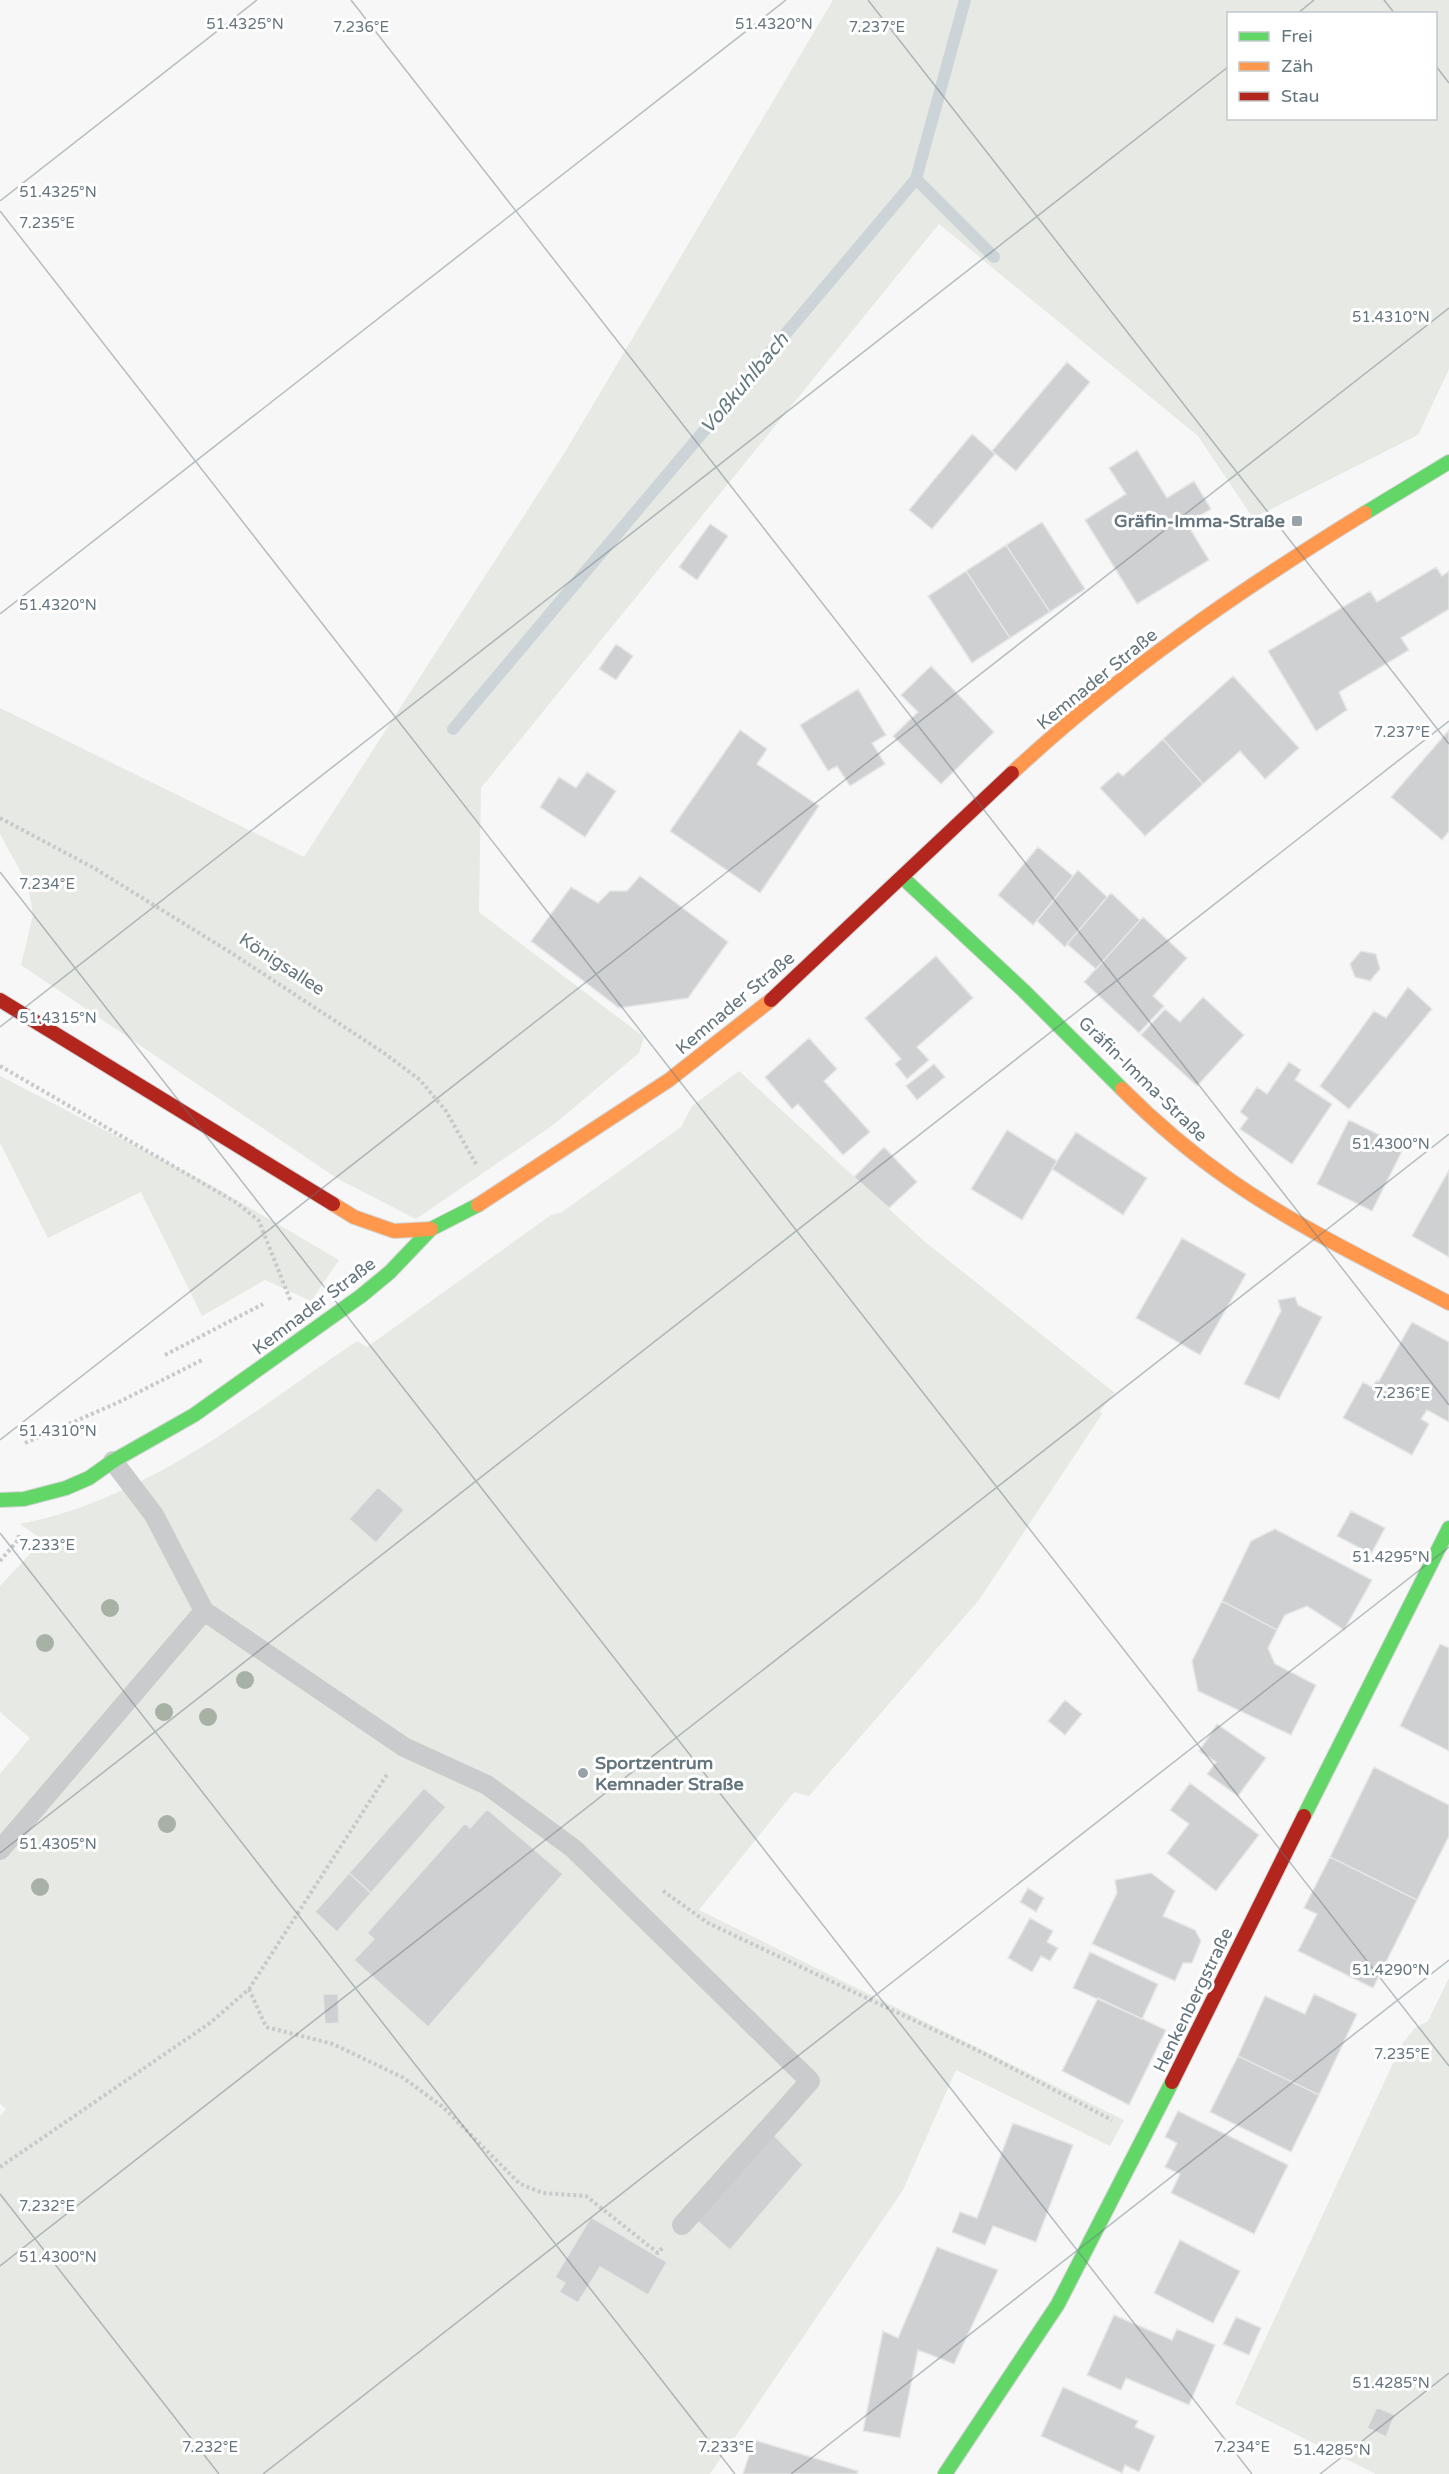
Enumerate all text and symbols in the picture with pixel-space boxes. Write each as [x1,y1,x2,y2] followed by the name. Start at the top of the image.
[1227,12,1437,120] legend
[206,15,284,33] text: 51.4325°N
[735,15,813,33] text: 51.4320°N
[333,18,389,36] text: 7.236°E
[849,18,905,36] text: 7.237°E
[1281,25,1313,47] text: Frei
[1281,55,1314,77] text: Zäh
[1281,85,1320,107] text: Stau
[19,183,97,201] text: 51.4325°N
[19,214,75,232] text: 7.235°E
[1352,308,1430,326] text: 51.4310°N
[696,328,794,439] water label: Voßkuhlbach
[1114,510,1285,532] place label: Gräfin-Imma-Straße
[1290,514,1304,528] marker: Gräfin-Imma-Straße
[19,596,97,614] text: 51.4320°N
[1032,624,1162,734] street label: Kemnader Straße
[1374,723,1430,741] text: 7.237°E
[19,875,75,893] text: 7.234°E
[235,928,329,1000] street label: Königsallee
[671,947,799,1059] street label: Kemnader Straße
[19,1009,97,1027] text: 51.4315°N
[1074,1012,1212,1146] street label: Gräfin-Imma-Straße
[1352,1135,1430,1153] text: 51.4300°N
[248,1252,380,1360] street label: Kemnader Straße
[1374,1384,1430,1402] text: 7.236°E
[19,1422,97,1440] text: 51.4310°N
[19,1536,75,1554] text: 7.233°E
[1352,1548,1430,1566] text: 51.4295°N
[595,1752,744,1795] place label: Sportzentrum Kemnader Straße
[576,1766,590,1780] marker: Sportzentrum Kemnader Straße
[19,1835,97,1853] text: 51.4305°N
[1148,1924,1238,2076] street label: Henkenbergstraße
[1352,1961,1430,1979] text: 51.4290°N
[1374,2045,1430,2063] text: 7.235°E
[19,2197,75,2215] text: 7.232°E
[19,2248,97,2266] text: 51.4300°N
[1352,2374,1430,2392] text: 51.4285°N
[182,2438,238,2456] text: 7.232°E
[698,2438,754,2456] text: 7.233°E
[1214,2438,1270,2456] text: 7.234°E
[1293,2441,1371,2459] text: 51.4285°N

